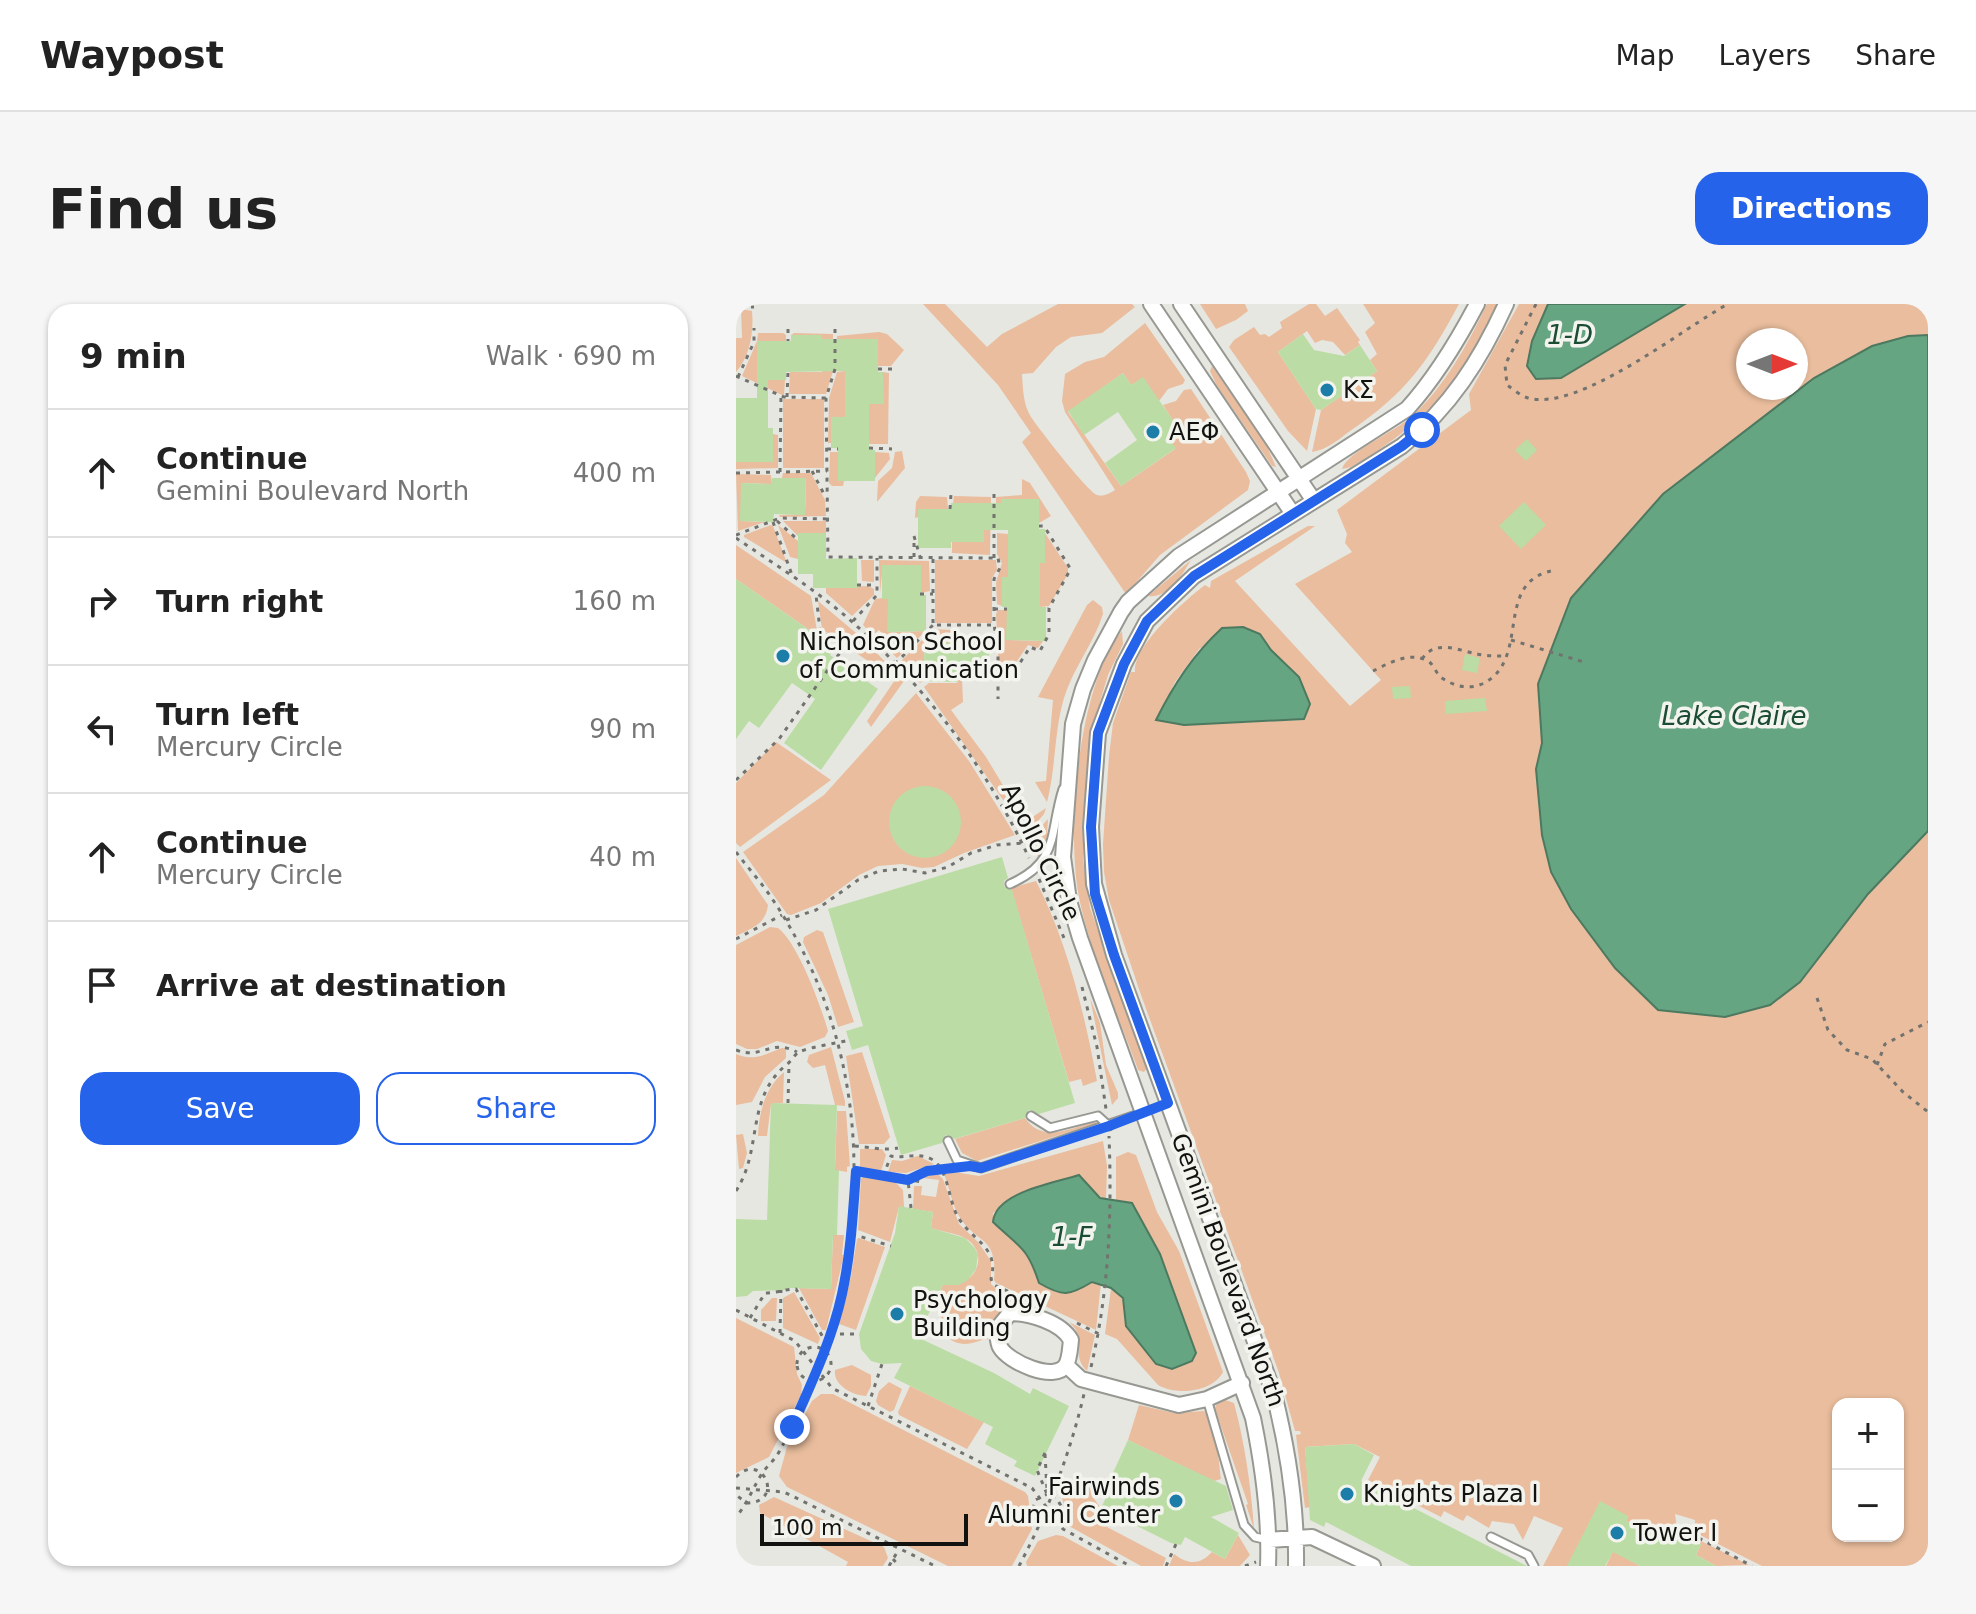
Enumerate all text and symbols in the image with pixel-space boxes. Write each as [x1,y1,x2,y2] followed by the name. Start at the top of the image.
[40,33,224,77] text: Waypost
[1615,39,1675,72] text: Map
[1719,39,1811,72] text: Layers
[1855,39,1936,72] text: Share
[1695,172,1928,245] button: Directions
[48,176,278,241] text: Find us
[1547,320,1593,350] water label: 1-D
[1736,328,1808,400] north arrow
[80,336,187,376] text: 9 min
[486,341,656,371] text: Walk · 690 m
[1343,376,1374,404] place label: ΚΣ
[1318,381,1336,399] marker: ΚΣ
[1404,412,1440,448] route start
[1169,418,1219,446] place label: AEΦ
[1144,423,1162,441] marker: AEΦ
[156,441,308,476] text: Continue
[80,451,124,495] icon: ahead
[573,458,656,488] text: 400 m
[156,476,469,506] text: Gemini Boulevard North
[80,579,124,623] icon: right
[156,584,323,619] text: Turn right
[573,586,656,616] text: 160 m
[799,628,1019,684] place label: Nicholson School of Communication
[774,647,792,665] marker: Nicholson School of Communication
[156,697,299,732] text: Turn left
[1662,701,1806,731] water label: Lake Claire
[80,707,124,751] icon: left
[589,714,656,744] text: 90 m
[156,732,343,762] text: Mercury Circle
[996,779,1086,925] street label: Apollo Circle
[156,825,308,860] text: Continue
[80,835,124,879] icon: ahead
[589,842,656,872] text: 40 m
[156,860,343,890] text: Mercury Circle
[80,963,124,1007] icon: arrive
[156,968,507,1003] text: Arrive at destination
[80,1072,360,1145] button: Save
[376,1072,656,1145] button: Share
[1165,1129,1291,1411] street label: Gemini Boulevard North
[1052,1222,1093,1252] water label: 1-F
[913,1286,1048,1342] place label: Psychology Building
[888,1305,906,1323] marker: Psychology Building
[1832,1398,1904,1542] map controls
[1832,1398,1904,1470] button: +
[774,1409,810,1445] route end
[1832,1470,1904,1542] button: −
[988,1473,1160,1529] place label: Fairwinds Alumni Center
[1363,1480,1538,1508] place label: Knights Plaza I
[1338,1485,1356,1503] marker: Knights Plaza I
[1167,1492,1185,1510] marker: Fairwinds Alumni Center
[760,1510,968,1546] scale bar
[772,1515,842,1540] text: 100 m
[1632,1519,1717,1547] place label: Tower I
[1608,1524,1626,1542] marker: Tower I

